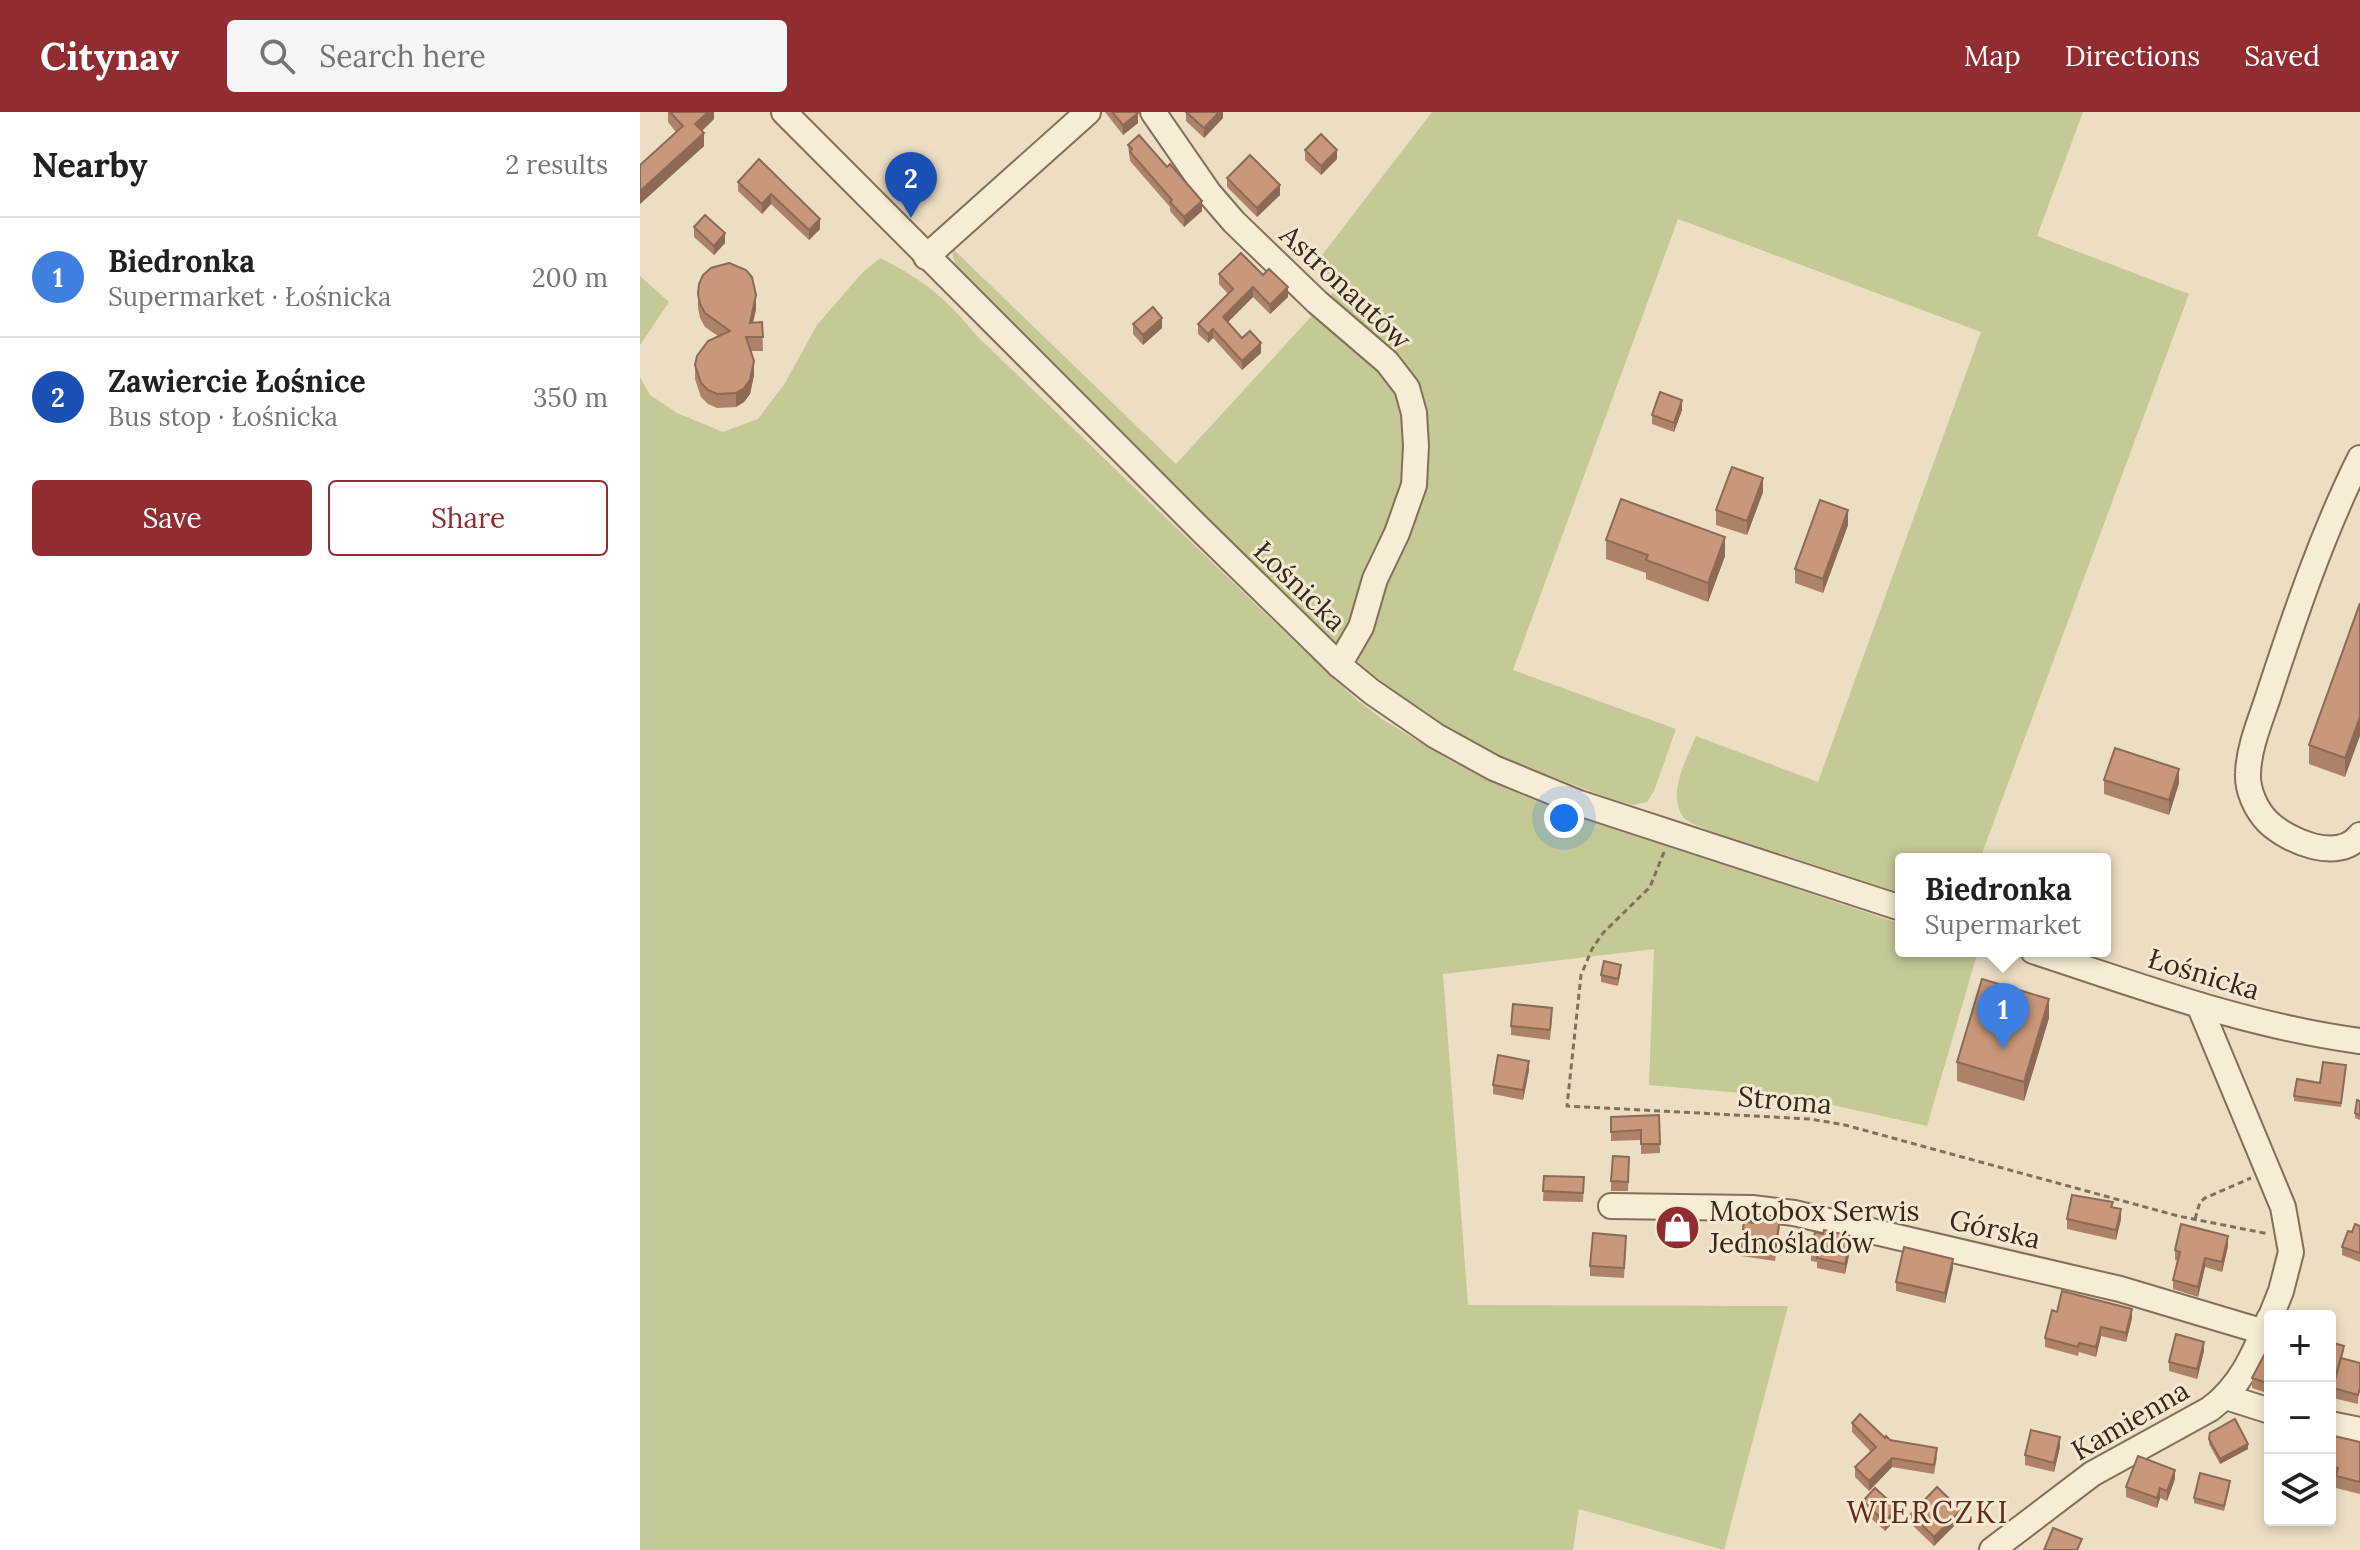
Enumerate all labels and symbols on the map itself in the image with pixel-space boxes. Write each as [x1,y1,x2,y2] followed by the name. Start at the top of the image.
[885,152,937,218] pin: 2
[1272,216,1420,357] street label: Astronautów
[1246,533,1354,639] street label: Łośnicka
[1544,798,1584,838] your location
[2144,940,2264,1008] street label: Łośnicka
[1977,983,2029,1049] pin: 1
[1736,1078,1834,1122] street label: Stroma
[1708,1193,1919,1261] place label: Motobox Serwis Jednośladów
[1946,1201,2044,1257] street label: Górska
[1654,1203,1702,1251] shop icon: Motobox Serwis Jednośladów
[2065,1372,2195,1468] street label: Kamienna
[1846,1493,2010,1531] district label: WIERCZKI

